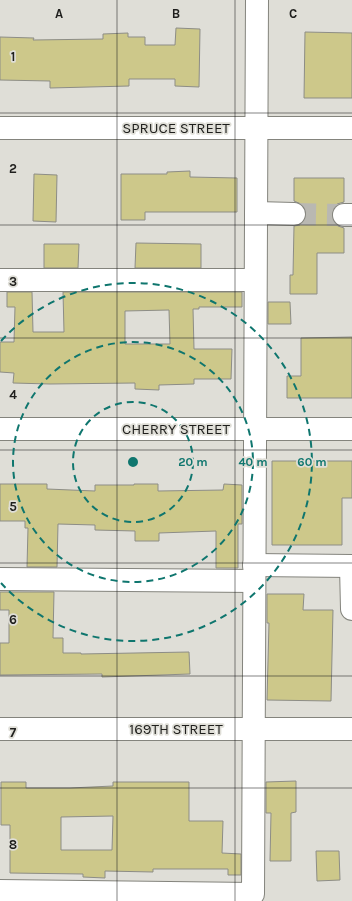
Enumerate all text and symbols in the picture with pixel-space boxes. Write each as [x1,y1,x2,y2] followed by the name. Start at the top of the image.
[55,6,63,21] text: A
[172,6,180,21] text: B
[289,6,297,21] text: C
[11,49,15,64] text: 1
[122,119,230,137] street label: SPRUCE STREET
[9,161,17,176] text: 2
[9,274,17,289] text: 3
[9,387,17,402] text: 4
[122,420,230,438] street label: CHERRY STREET
[126,455,140,469] centre of rings
[178,455,208,469] text: 20 m
[238,455,268,469] text: 40 m
[297,455,327,469] text: 60 m
[9,499,17,514] text: 5
[9,612,17,627] text: 6
[129,720,223,738] street label: 169TH STREET
[10,725,17,740] text: 7
[9,837,17,852] text: 8

